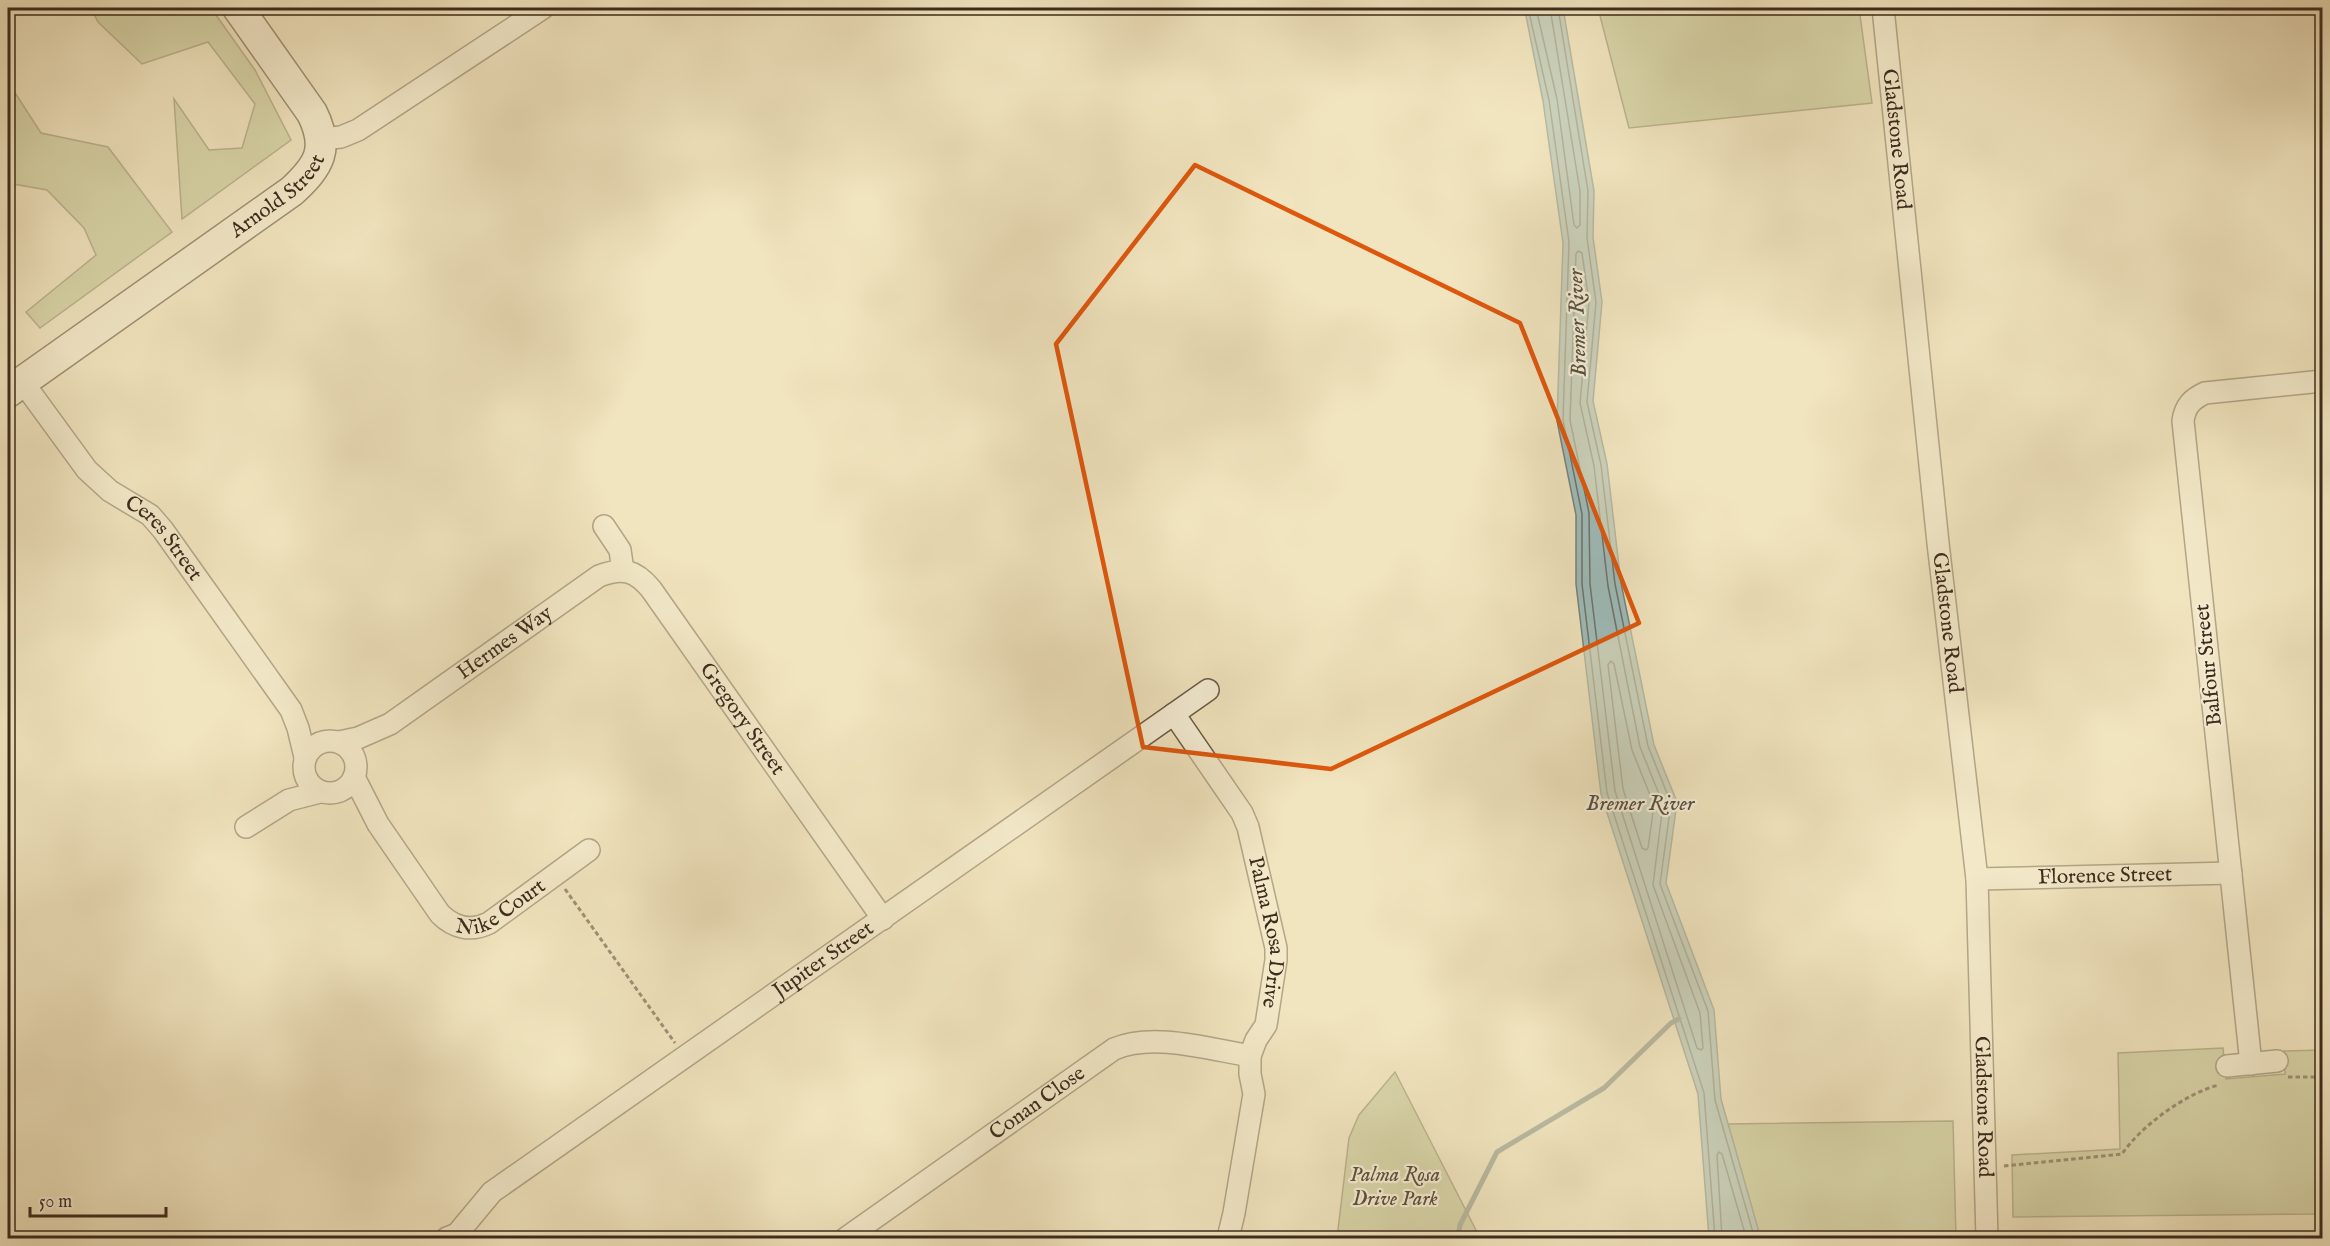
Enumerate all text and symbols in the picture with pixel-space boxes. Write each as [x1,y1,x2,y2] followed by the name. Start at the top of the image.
[1876,68,1917,212] street label: Gladstone Road
[224,150,332,245] street label: Arnold Street
[1562,267,1594,378] water label: Bremer River
[120,489,208,586] street label: Ceres Street
[1926,551,1969,695] street label: Gladstone Road
[452,599,558,686] street label: Hermes Way
[2189,603,2229,727] street label: Balfour Street
[693,657,791,780] street label: Gregory Street
[1586,790,1696,818] water label: Bremer River
[1242,854,1290,1010] street label: Palma Rosa Drive
[2038,861,2172,891] street label: Florence Street
[454,873,551,942] street label: Nike Court
[766,915,879,1006] street label: Jupiter Street
[1968,1036,1999,1179] street label: Gladstone Road
[984,1060,1091,1146] street label: Conan Close
[1350,1162,1440,1213] park label: Palma Rosa Drive Park
[30,1180,166,1218] scale bar
[39,1191,72,1214] text: 50 m

